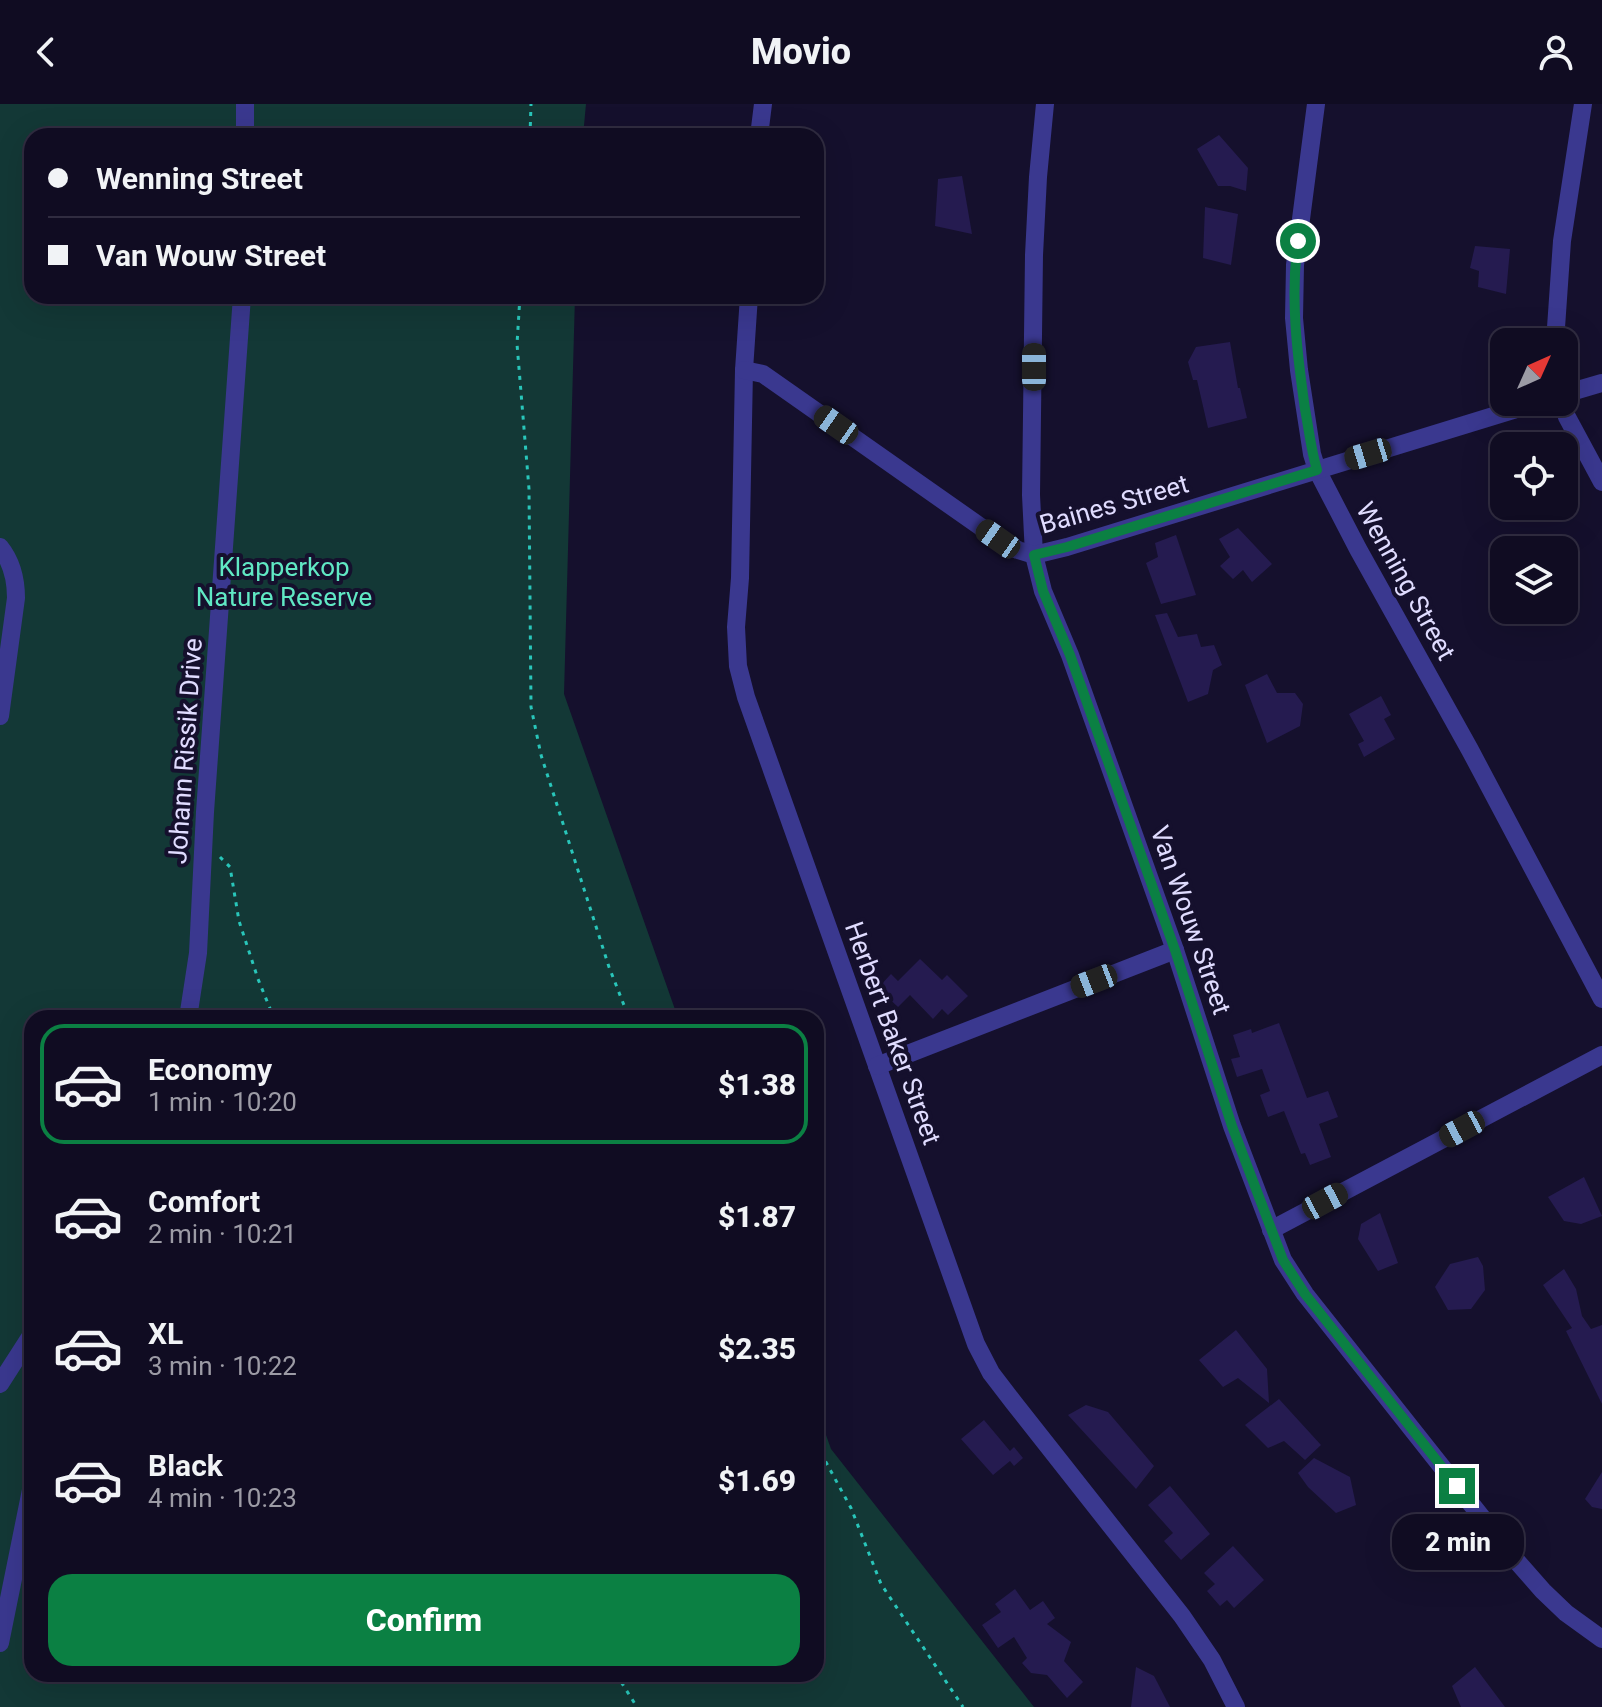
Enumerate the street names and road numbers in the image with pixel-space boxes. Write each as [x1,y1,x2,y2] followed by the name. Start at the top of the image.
[1036,468,1192,540] street label: Baines Street
[1350,497,1462,665] street label: Wenning Street
[162,637,208,865] street label: Johann Rissik Drive
[1145,822,1237,1018] street label: Van Wouw Street
[839,918,947,1148] street label: Herbert Baker Street

